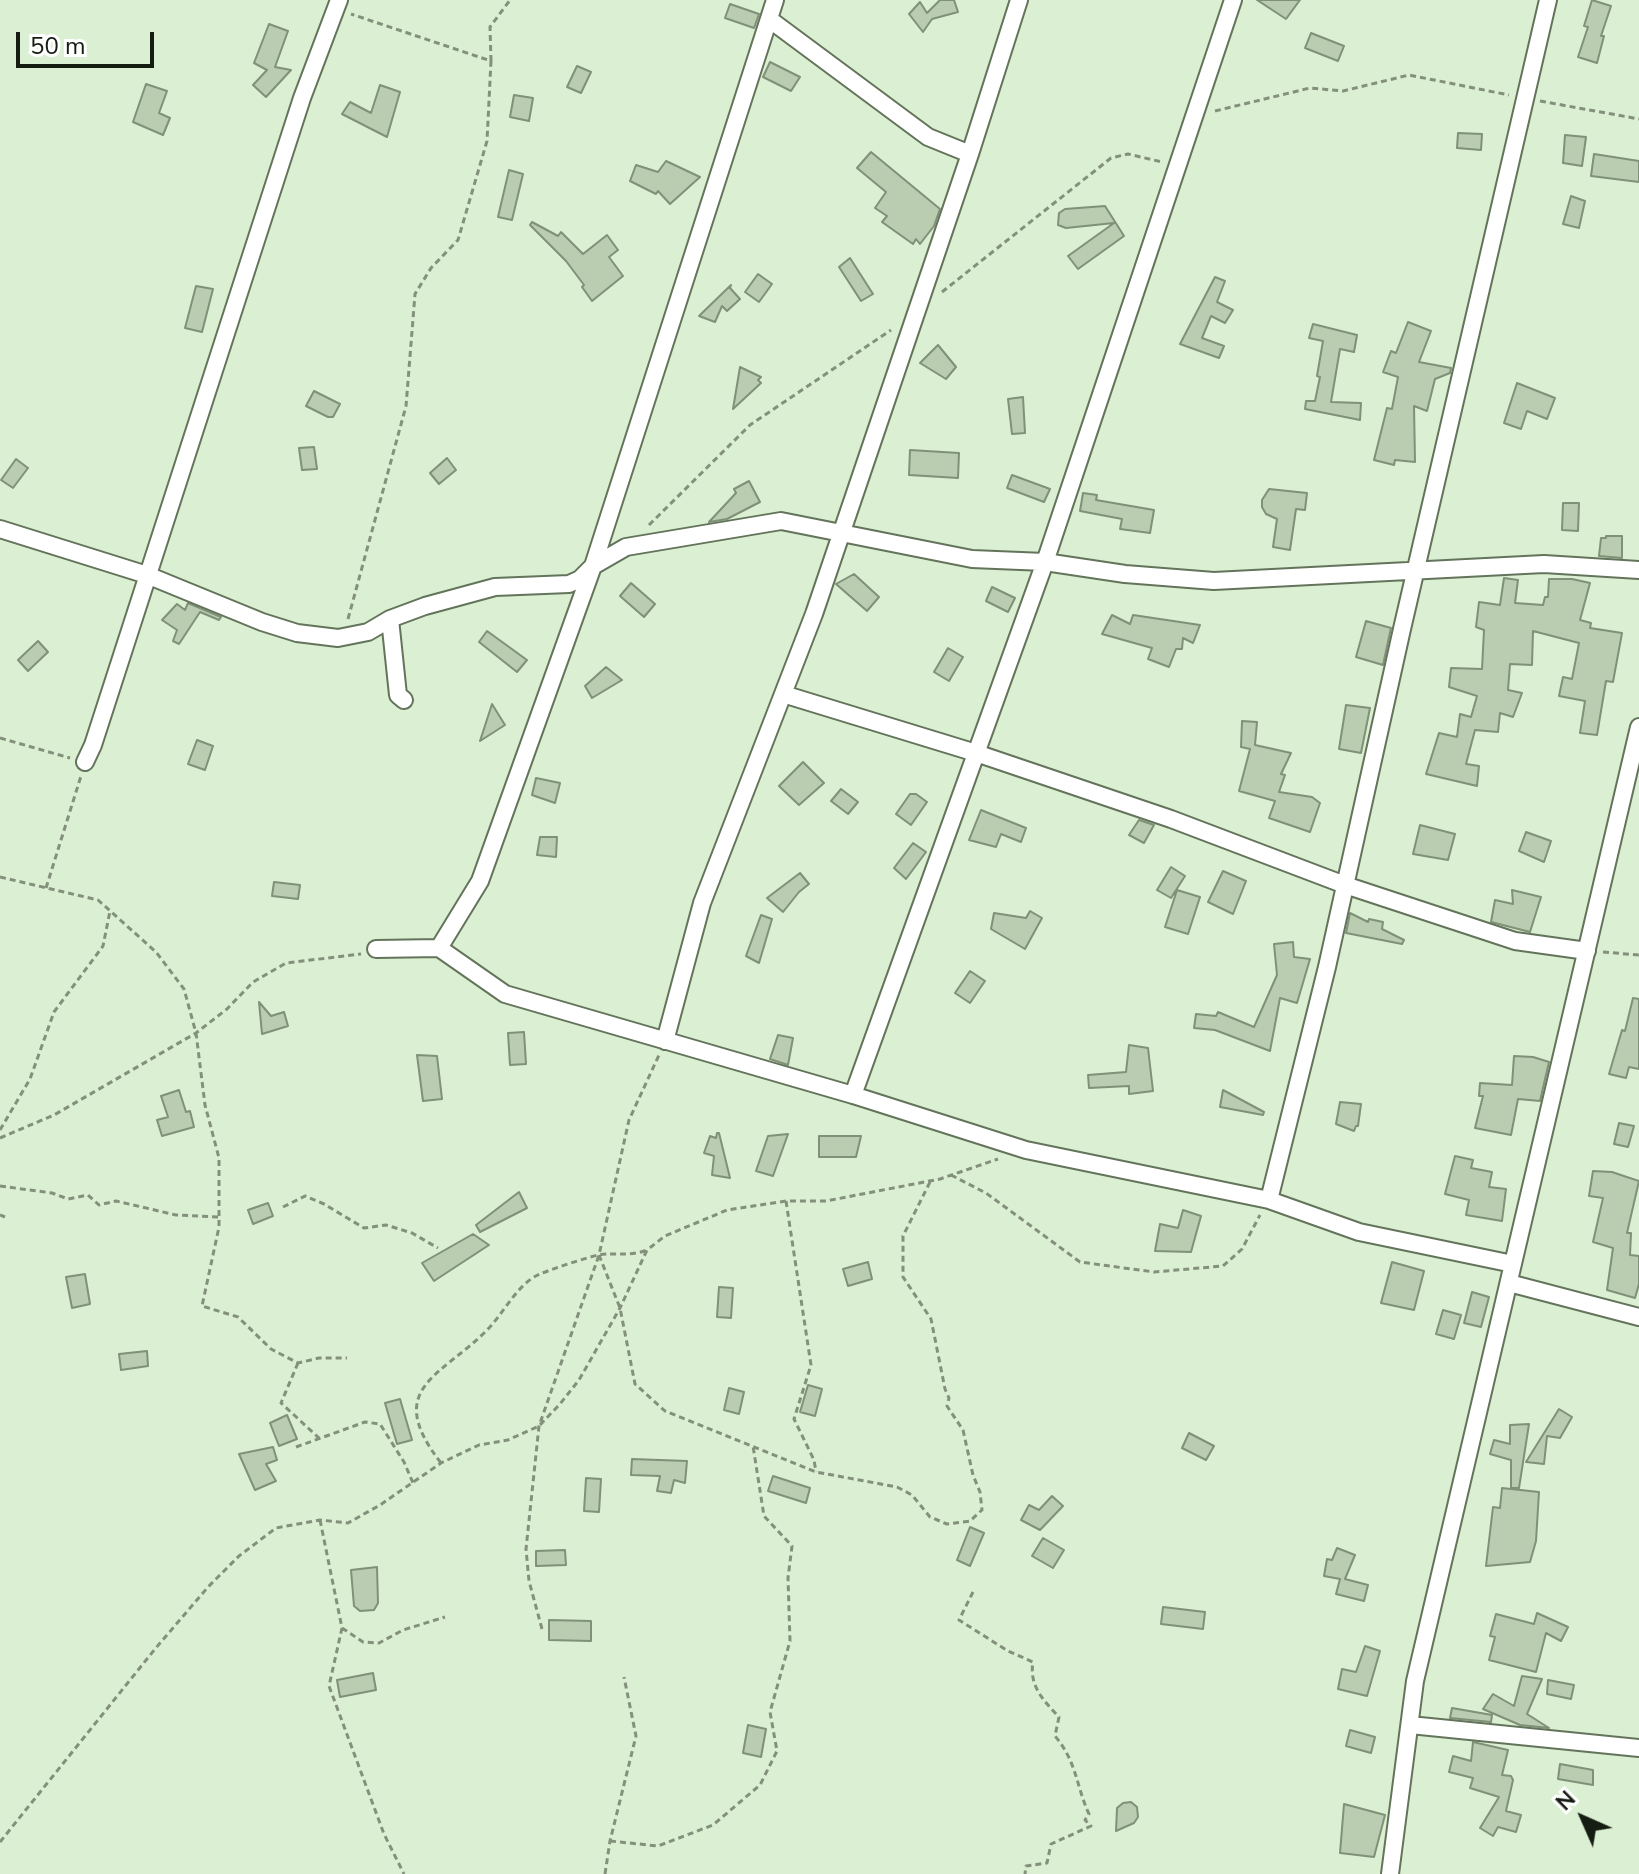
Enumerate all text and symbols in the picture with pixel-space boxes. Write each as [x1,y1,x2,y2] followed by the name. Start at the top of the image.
[20,16,158,66] scale bar
[30,30,86,62] text: 50 m
[1543,1778,1623,1858] north arrow
[1550,1785,1582,1817] text: N

